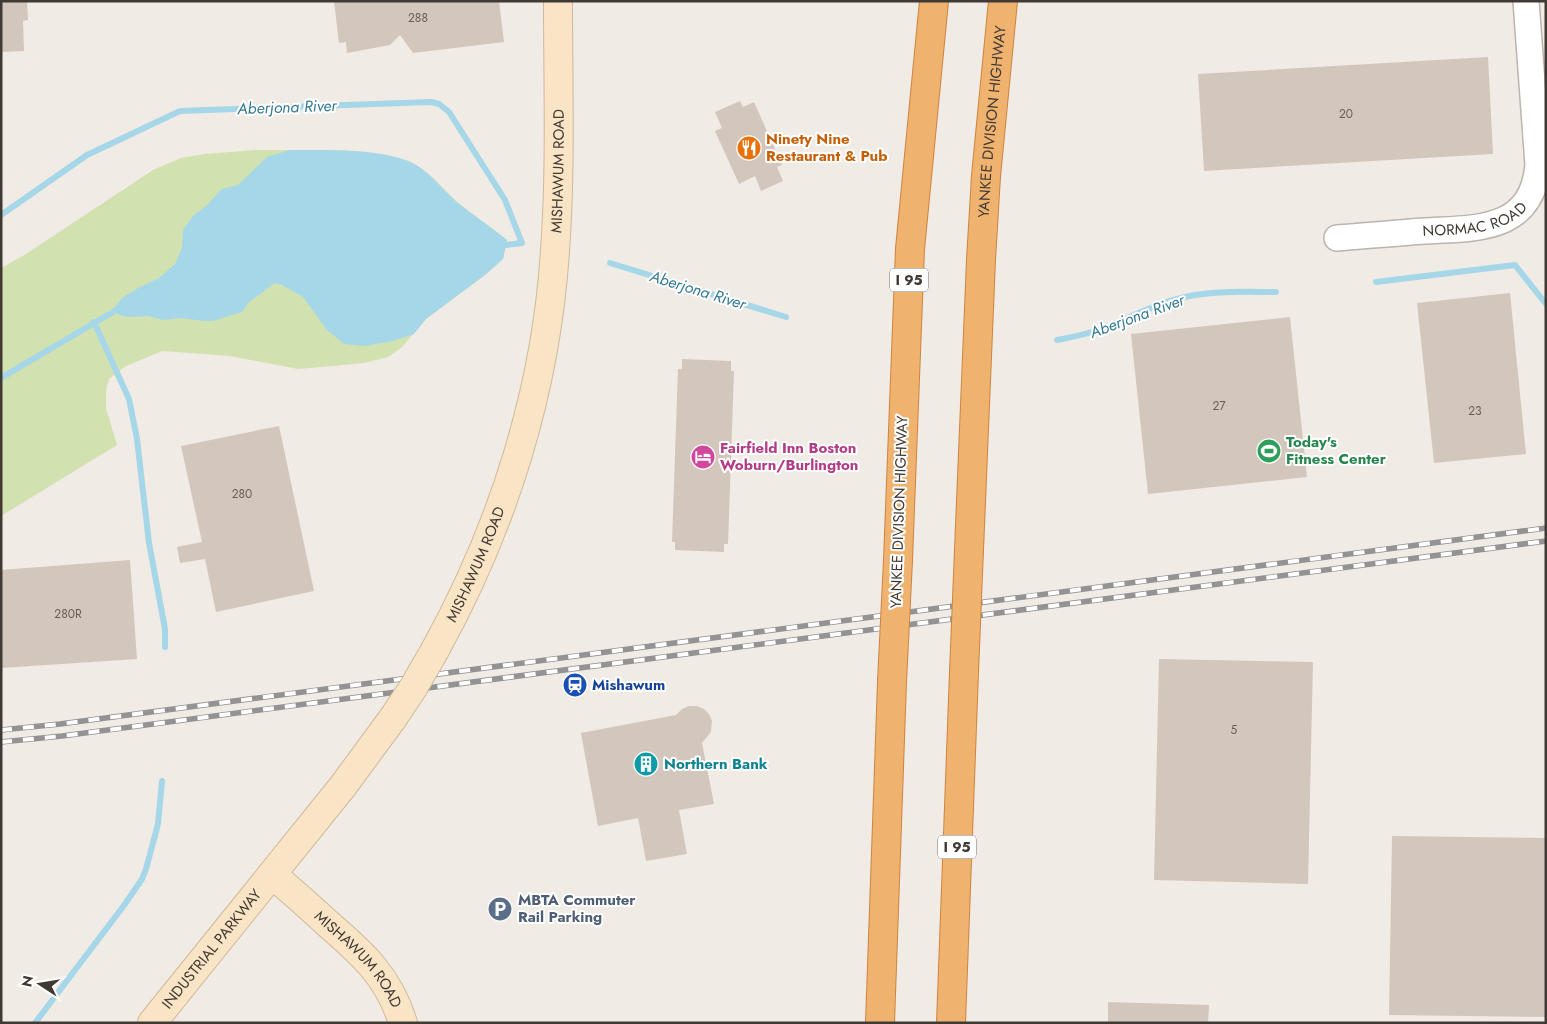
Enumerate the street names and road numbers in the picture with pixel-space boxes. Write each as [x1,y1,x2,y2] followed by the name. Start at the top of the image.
[973,24,1012,218] street label: YANKEE DIVISION HIGHWAY
[545,109,570,234] street label: MISHAWUM ROAD
[1422,197,1532,242] street label: NORMAC ROAD
[890,268,928,292] road number: I 95
[885,415,913,609] street label: YANKEE DIVISION HIGHWAY
[441,503,511,626] street label: MISHAWUM ROAD
[938,836,976,859] road number: I 95
[156,884,267,1014] street label: INDUSTRIAL PARKWAY
[309,906,407,1011] street label: MISHAWUM ROAD

